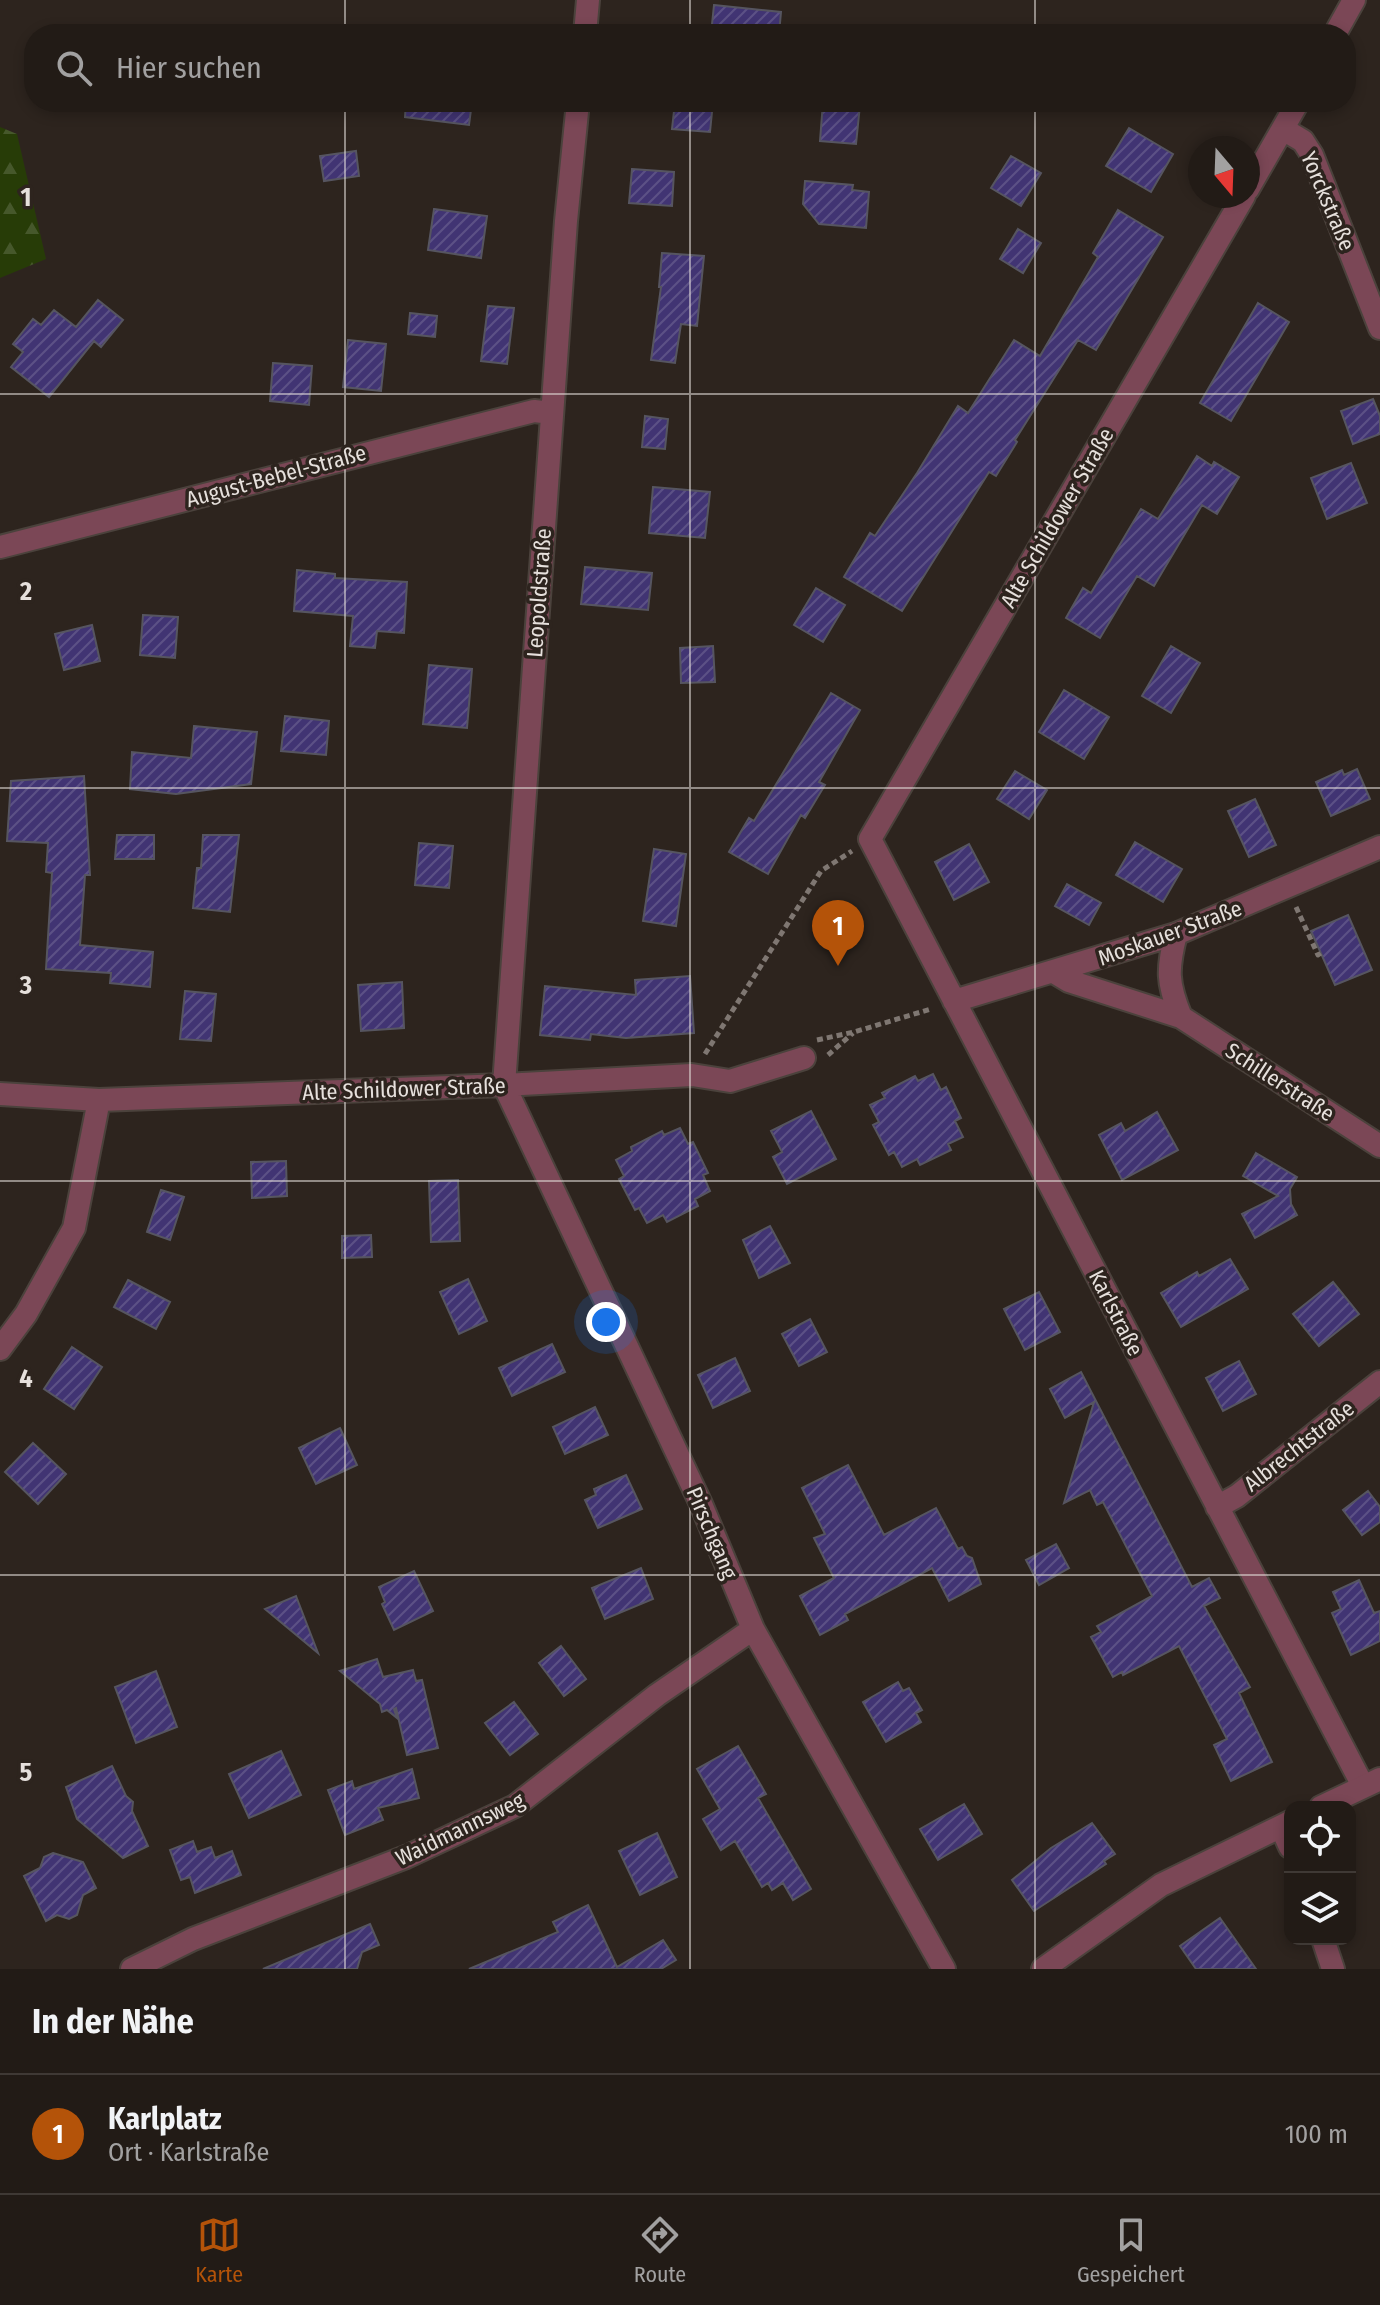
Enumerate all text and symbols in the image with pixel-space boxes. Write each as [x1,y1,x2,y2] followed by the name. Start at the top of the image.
[24,24,1356,112] search box
[52,46,96,90] icon: search
[116,50,262,86] text: Hier suchen
[1188,136,1260,208] north arrow
[1295,147,1361,255] street label: Yorckstraße
[21,182,32,213] text: 1
[994,423,1120,613] street label: Alte Schildower Straße
[183,439,369,513] street label: August-Bebel-Straße
[521,527,557,659] street label: Leopoldstraße
[19,576,32,607] text: 2
[1094,894,1246,972] street label: Moskauer Straße
[812,900,864,966] pin: 1
[19,970,32,1001] text: 3
[1221,1037,1339,1127] street label: Schillerstraße
[302,1072,506,1106] street label: Alte Schildower Straße
[1083,1266,1149,1360] street label: Karlstraße
[586,1302,626,1342] your location
[19,1363,33,1394] text: 4
[1239,1395,1359,1497] street label: Albrechtstraße
[681,1483,744,1584] street label: Pirschgang
[20,1757,33,1788] text: 5
[391,1786,529,1872] street label: Waidmannsweg
[1284,1801,1356,1945] map controls
[1284,1801,1356,1873] button: locate
[1284,1873,1356,1945] button: layers
[32,2001,194,2042] text: In der Nähe
[108,2101,222,2137] text: Karlplatz
[53,2119,64,2150] text: 1
[1285,2119,1348,2150] text: 100 m
[108,2137,269,2168] text: Ort · Karlstraße
[195,2213,243,2288] tab: Karte
[634,2213,686,2288] tab: Route
[1077,2213,1185,2288] tab: Gespeichert

